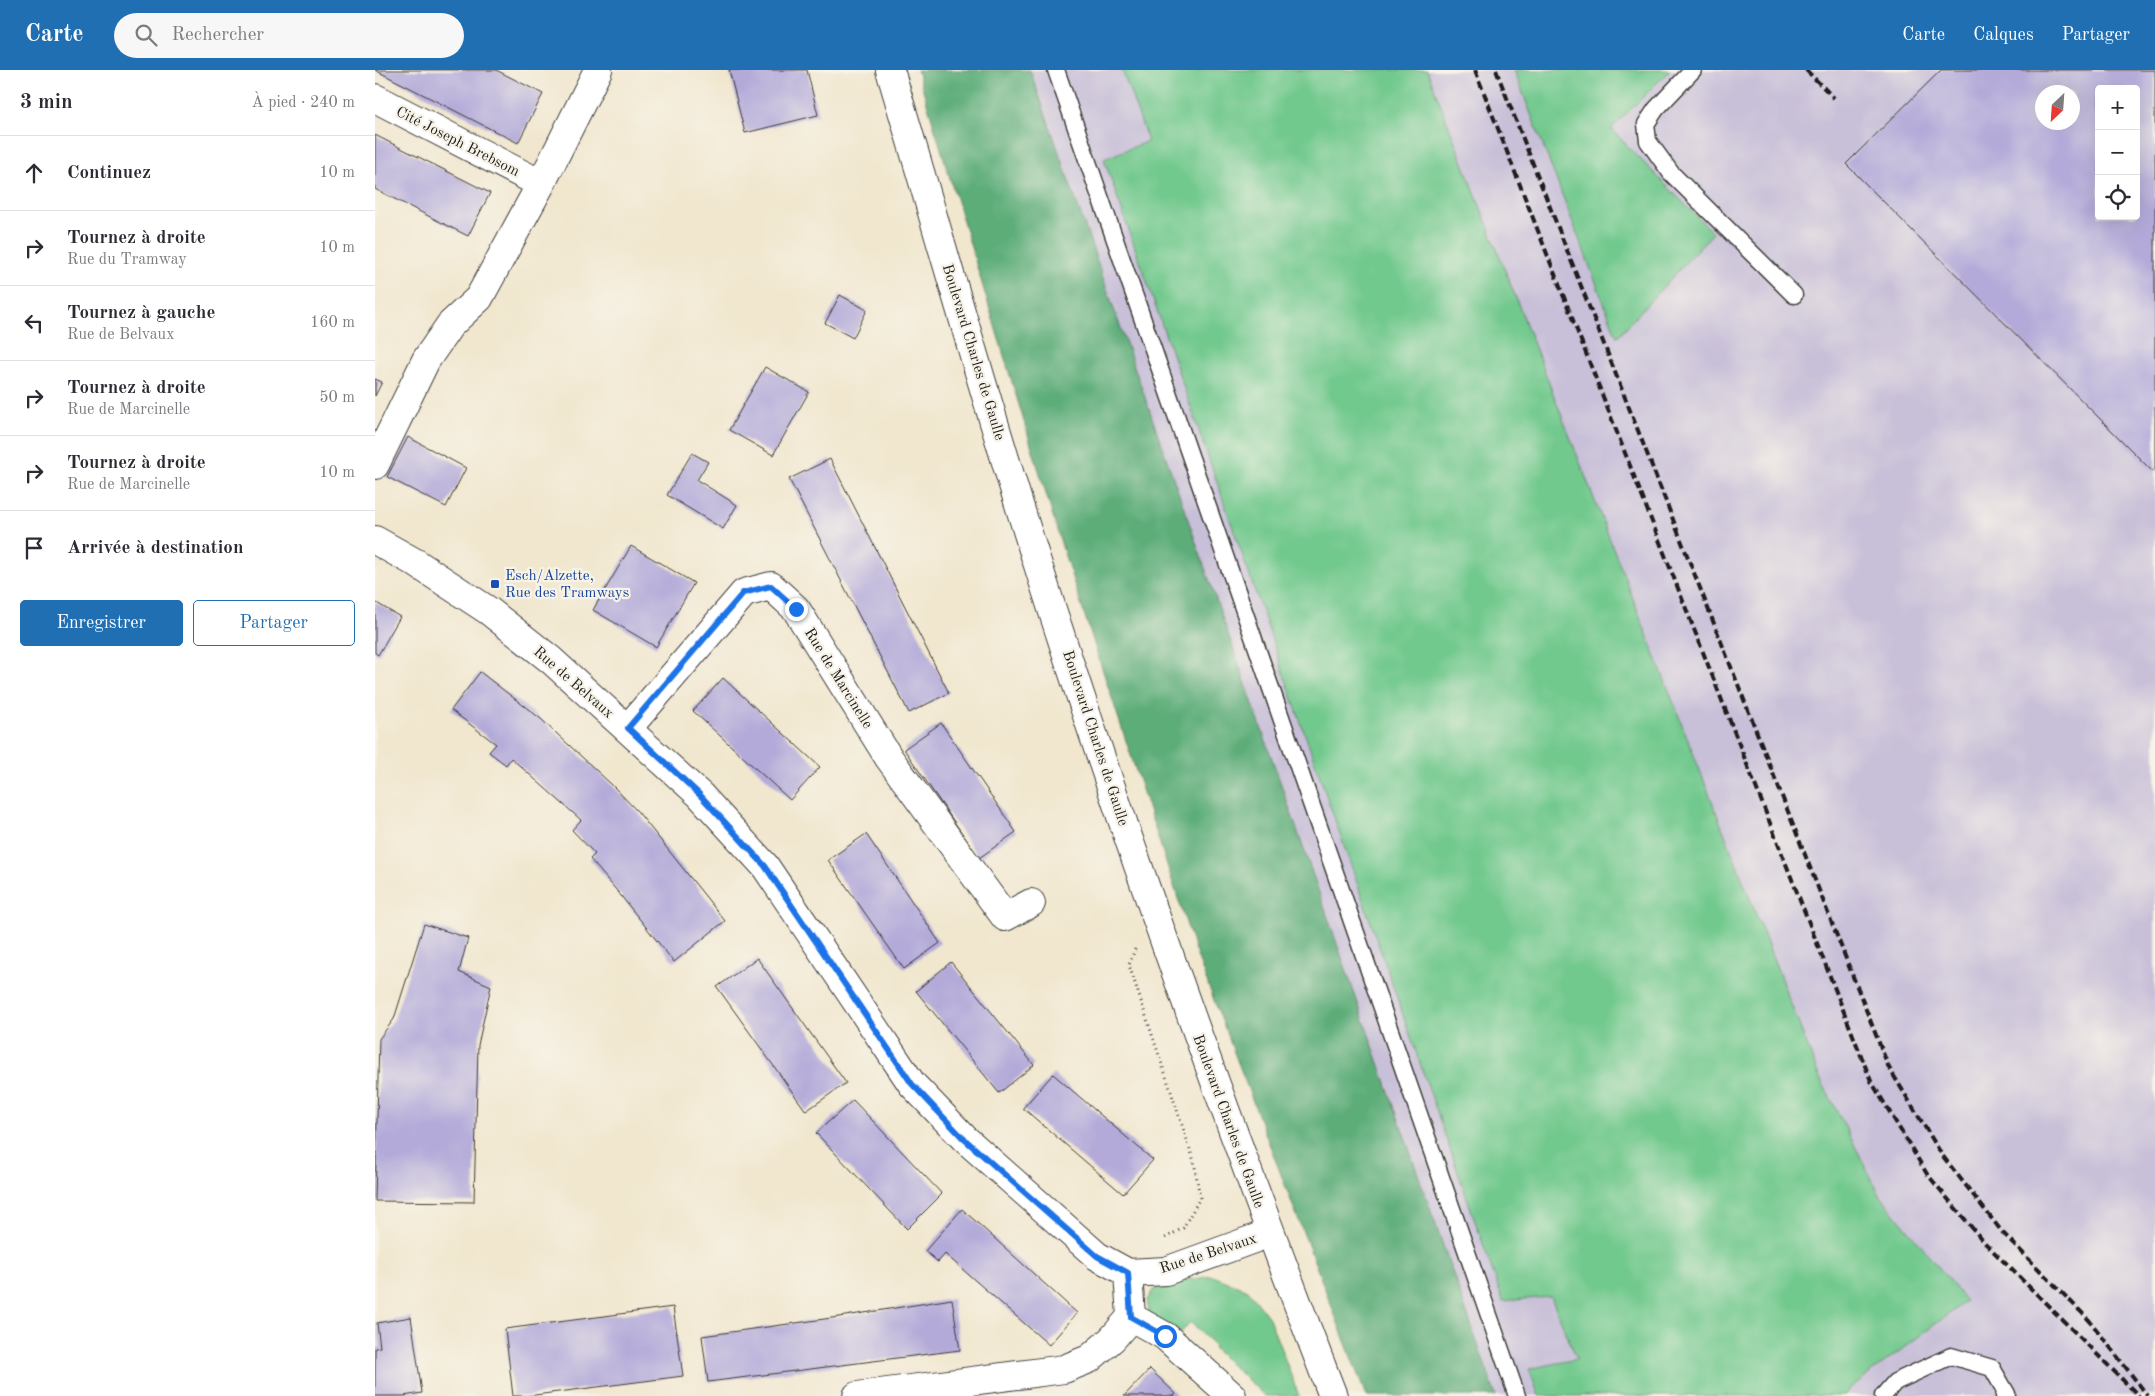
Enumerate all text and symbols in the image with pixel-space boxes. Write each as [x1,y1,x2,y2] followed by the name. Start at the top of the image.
[114,13,464,58] search box
[132,21,160,49] icon: search
[25,23,84,47] text: Carte
[172,26,264,45] text: Rechercher
[1902,26,1945,44] text: Carte
[1973,26,2034,44] text: Calques
[2062,26,2130,44] text: Partager
[2035,85,2080,130] north arrow
[2095,85,2140,220] map controls
[2095,85,2140,130] button: +
[20,92,73,113] text: 3 min
[252,95,355,111] text: À pied · 240 m
[393,105,522,180] street label: Cité Joseph Brebsom
[2095,130,2140,175] button: −
[20,159,48,187] icon: ahead
[67,164,151,183] text: Continuez
[319,165,355,181] text: 10 m
[2095,175,2140,220] button: locate
[67,229,206,248] text: Tournez à droite
[20,234,48,262] icon: right
[319,240,355,256] text: 10 m
[67,252,187,268] text: Rue du Tramway
[939,263,1007,442] street label: Boulevard Charles de Gaulle
[67,304,215,323] text: Tournez à gauche
[20,309,48,337] icon: left
[310,315,355,331] text: 160 m
[67,327,175,343] text: Rue de Belvaux
[67,379,206,398] text: Tournez à droite
[20,384,48,412] icon: right
[319,390,355,406] text: 50 m
[67,402,190,418] text: Rue de Marcinelle
[67,454,206,473] text: Tournez à droite
[20,459,48,487] icon: right
[319,465,355,481] text: 10 m
[67,477,190,493] text: Rue de Marcinelle
[20,534,48,562] icon: arrive
[67,539,243,558] text: Arrivée à destination
[505,569,629,601] place label: Esch/Alzette, Rue des Tramways
[489,578,501,590] marker: Esch/Alzette, Rue des Tramways
[785,598,808,621] route end
[20,600,183,646] button: Enregistrer
[193,600,355,646] button: Partager
[801,626,875,732] street label: Rue de Marcinelle
[530,644,616,722] street label: Rue de Belvaux
[1059,649,1130,828] street label: Boulevard Charles de Gaulle
[1189,1033,1266,1210] street label: Boulevard Charles de Gaulle
[1158,1232,1259,1277] street label: Rue de Belvaux
[1154,1325,1177,1348] route start

